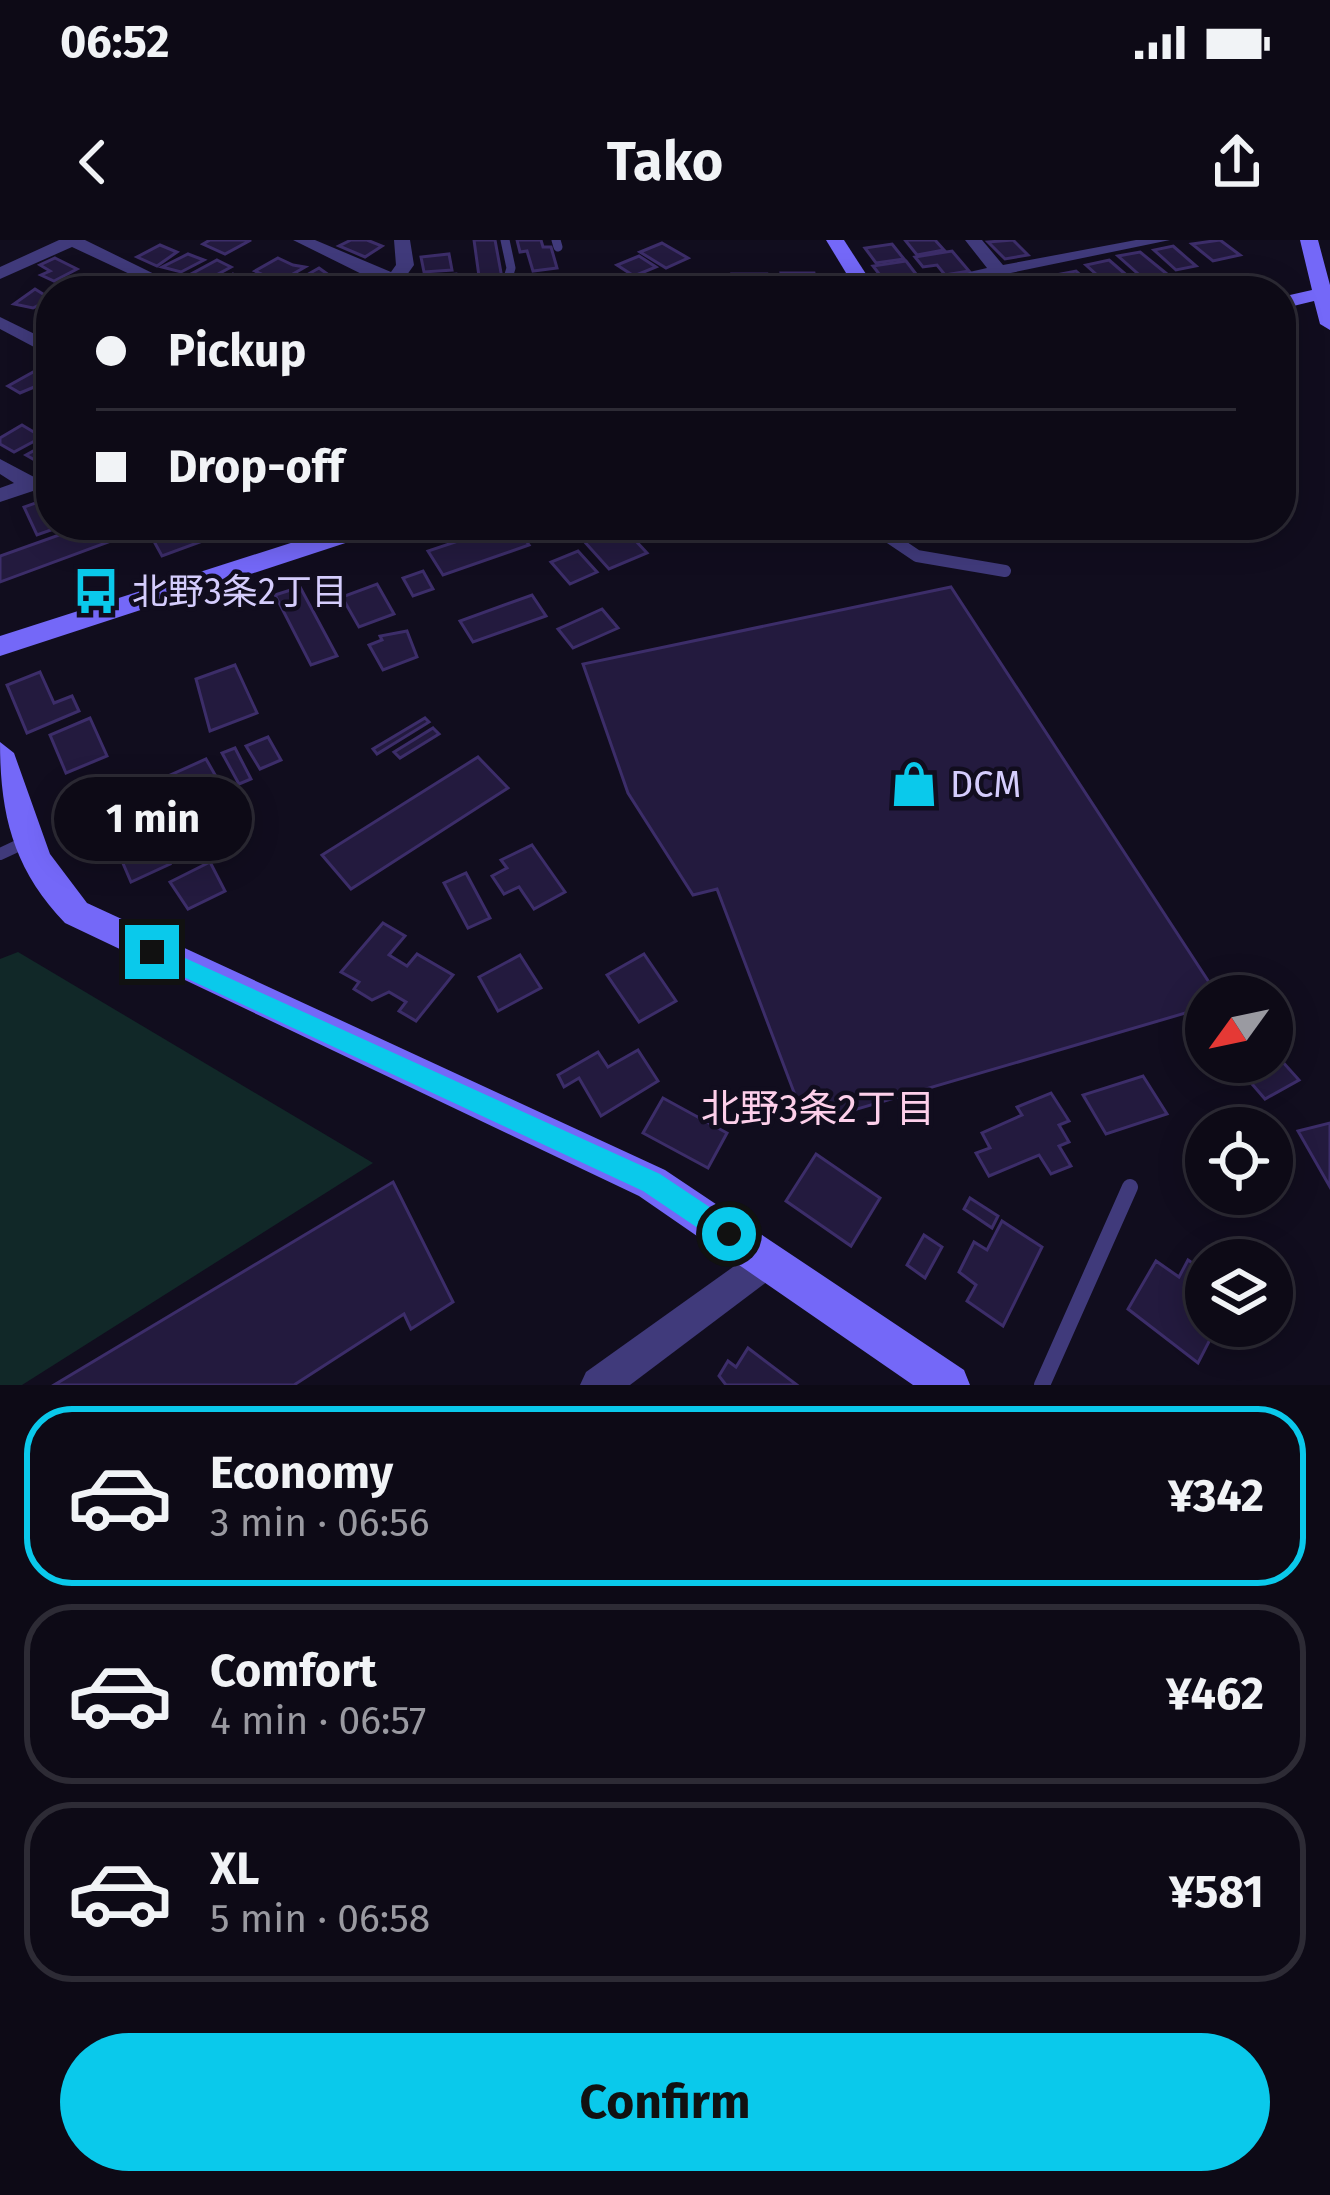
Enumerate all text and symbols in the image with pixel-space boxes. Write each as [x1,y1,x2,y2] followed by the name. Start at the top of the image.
[60,15,170,69] text: 06:52
[60,129,126,195] icon: back
[1204,129,1270,195] icon: share
[607,130,723,194] text: Tako
[168,324,306,378] text: Pickup
[168,440,344,494] text: Drop-off
[71,566,121,616] bus stop icon: 北野3条2丁目
[132,570,348,614] place label: 北野3条2丁目
[889,759,939,809] shop icon: DCM
[950,763,1021,807] place label: DCM
[53,778,251,862] callout: 1 min
[106,796,200,842] text: 1 min
[125,925,179,979] route end
[1185,975,1293,1083] north arrow
[1185,975,1293,1347] map controls
[701,1086,935,1132] district label: 北野3条2丁目
[1185,1107,1293,1215] button: locate
[702,1207,756,1261] route start
[1185,1239,1293,1347] button: layers
[66,1442,174,1550] icon: car
[210,1446,393,1500] text: Economy
[1168,1469,1264,1523] text: ¥342
[210,1500,430,1546] text: 3 min · 06:56
[66,1640,174,1748] icon: car
[210,1644,377,1698] text: Comfort
[1166,1667,1264,1721] text: ¥462
[210,1698,426,1744] text: 4 min · 06:57
[66,1838,174,1946] icon: car
[210,1842,259,1896] text: XL
[1169,1865,1264,1919] text: ¥581
[210,1896,430,1942] text: 5 min · 06:58
[60,2033,1270,2171] button: Confirm

